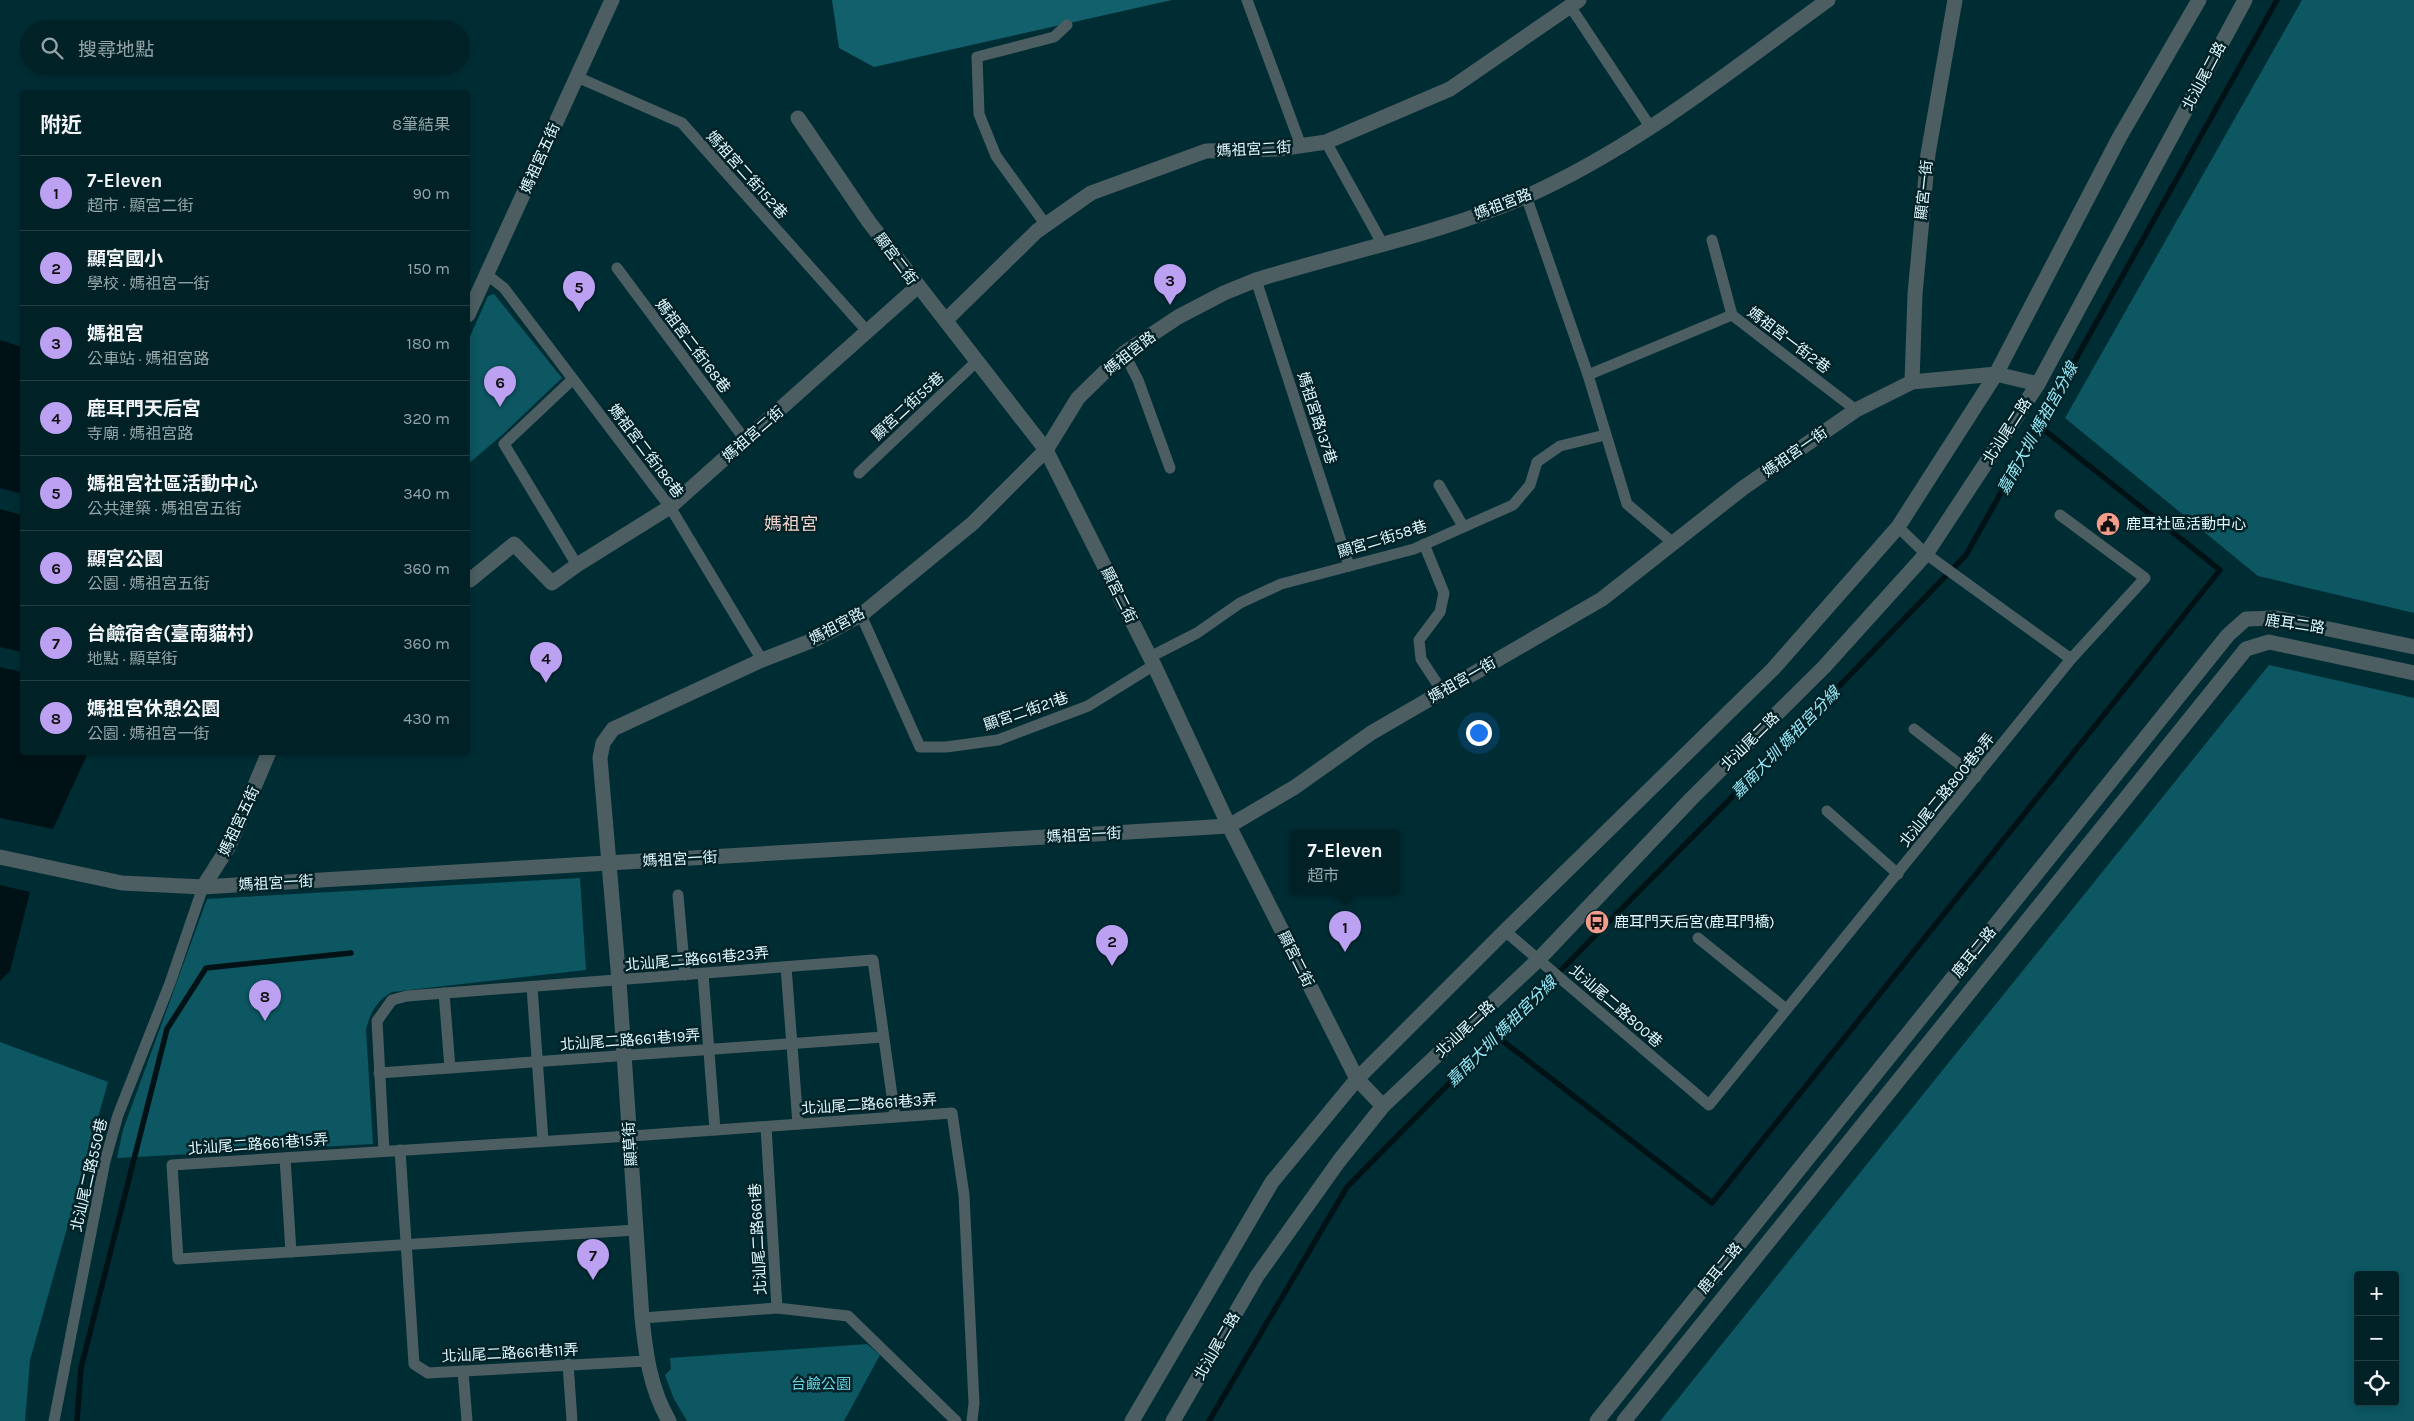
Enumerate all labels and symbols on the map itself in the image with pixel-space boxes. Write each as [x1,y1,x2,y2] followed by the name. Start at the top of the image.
[2178,39,2230,113] street label: 北汕尾二路
[517,120,563,196] street label: 媽祖宮五街
[703,127,791,223] street label: 媽祖宮二街152巷
[1216,138,1292,160] street label: 媽祖宮二街
[1912,159,1936,221] street label: 顯宮一街
[1472,185,1534,223] street label: 媽祖宮路
[871,230,921,288] street label: 顯宮二街
[1154,264,1186,305] pin: 3
[563,271,595,312] pin: 5
[652,296,734,396] street label: 媽祖宮二街168巷
[1744,303,1834,377] street label: 媽祖宮一街2巷
[1101,327,1159,379] street label: 媽祖宮路
[1993,357,2082,497] water label: 嘉南大圳 媽祖宮分線
[484,366,516,407] pin: 6
[868,368,948,444] street label: 顯宮二街55巷
[1294,370,1340,466] street label: 媽祖宮路137巷
[1979,395,2035,467] street label: 北汕尾二路
[605,401,687,501] street label: 媽祖宮二街186巷
[719,403,787,465] street label: 媽祖宮二街
[1759,423,1831,481] street label: 媽祖宮一街
[2095,511,2121,537] public building icon: 鹿耳社區活動中心
[764,513,818,535] district label: 媽祖宮
[2126,515,2246,533] place label: 鹿耳社區活動中心
[1335,517,1429,561] street label: 顯宮二街58巷
[1097,564,1141,626] street label: 顯宮二街
[806,604,868,648] street label: 媽祖宮路
[2264,611,2326,637] street label: 鹿耳二路
[530,642,562,683] pin: 4
[1425,653,1499,707] street label: 媽祖宮一街
[1727,681,1845,802] water label: 嘉南大圳 媽祖宮分線
[981,688,1071,734] street label: 顯宮二街21巷
[1717,708,1783,774] street label: 北汕尾二路
[1466,720,1492,746] your location
[1896,730,1998,850] street label: 北汕尾二路800巷9弄
[215,783,263,859] street label: 媽祖宮五街
[1046,824,1122,846] street label: 媽祖宮一街
[642,848,718,870] street label: 媽祖宮一街
[238,872,314,894] street label: 媽祖宮一街
[1584,909,1610,935] bus stop icon: 鹿耳門天后宮(鹿耳門橋)
[1329,911,1361,952] pin: 1
[1614,913,1775,931] place label: 鹿耳門天后宮(鹿耳門橋)
[1948,923,2000,981] street label: 鹿耳二路
[1096,925,1128,966] pin: 2
[1274,928,1318,990] street label: 顯宮二街
[624,944,770,974] street label: 北汕尾二路661巷23弄
[1566,961,1666,1051] street label: 北汕尾二路800巷
[1443,971,1562,1090] water label: 嘉南大圳 媽祖宮分線
[249,980,281,1021] pin: 8
[1431,997,1499,1061] street label: 北汕尾二路
[559,1026,701,1054] street label: 北汕尾二路661巷19弄
[801,1090,937,1118] street label: 北汕尾二路661巷3弄
[67,1117,111,1233] street label: 北汕尾二路550巷
[619,1121,641,1167] street label: 顯草街
[187,1130,329,1158] street label: 北汕尾二路661巷15弄
[746,1183,770,1295] street label: 北汕尾二路661巷
[577,1239,609,1280] pin: 7
[1694,1239,1746,1297] street label: 鹿耳二路
[1190,1309,1244,1383] street label: 北汕尾二路
[441,1340,579,1366] street label: 北汕尾二路661巷11弄
[791,1375,851,1393] park label: 台鹼公園

